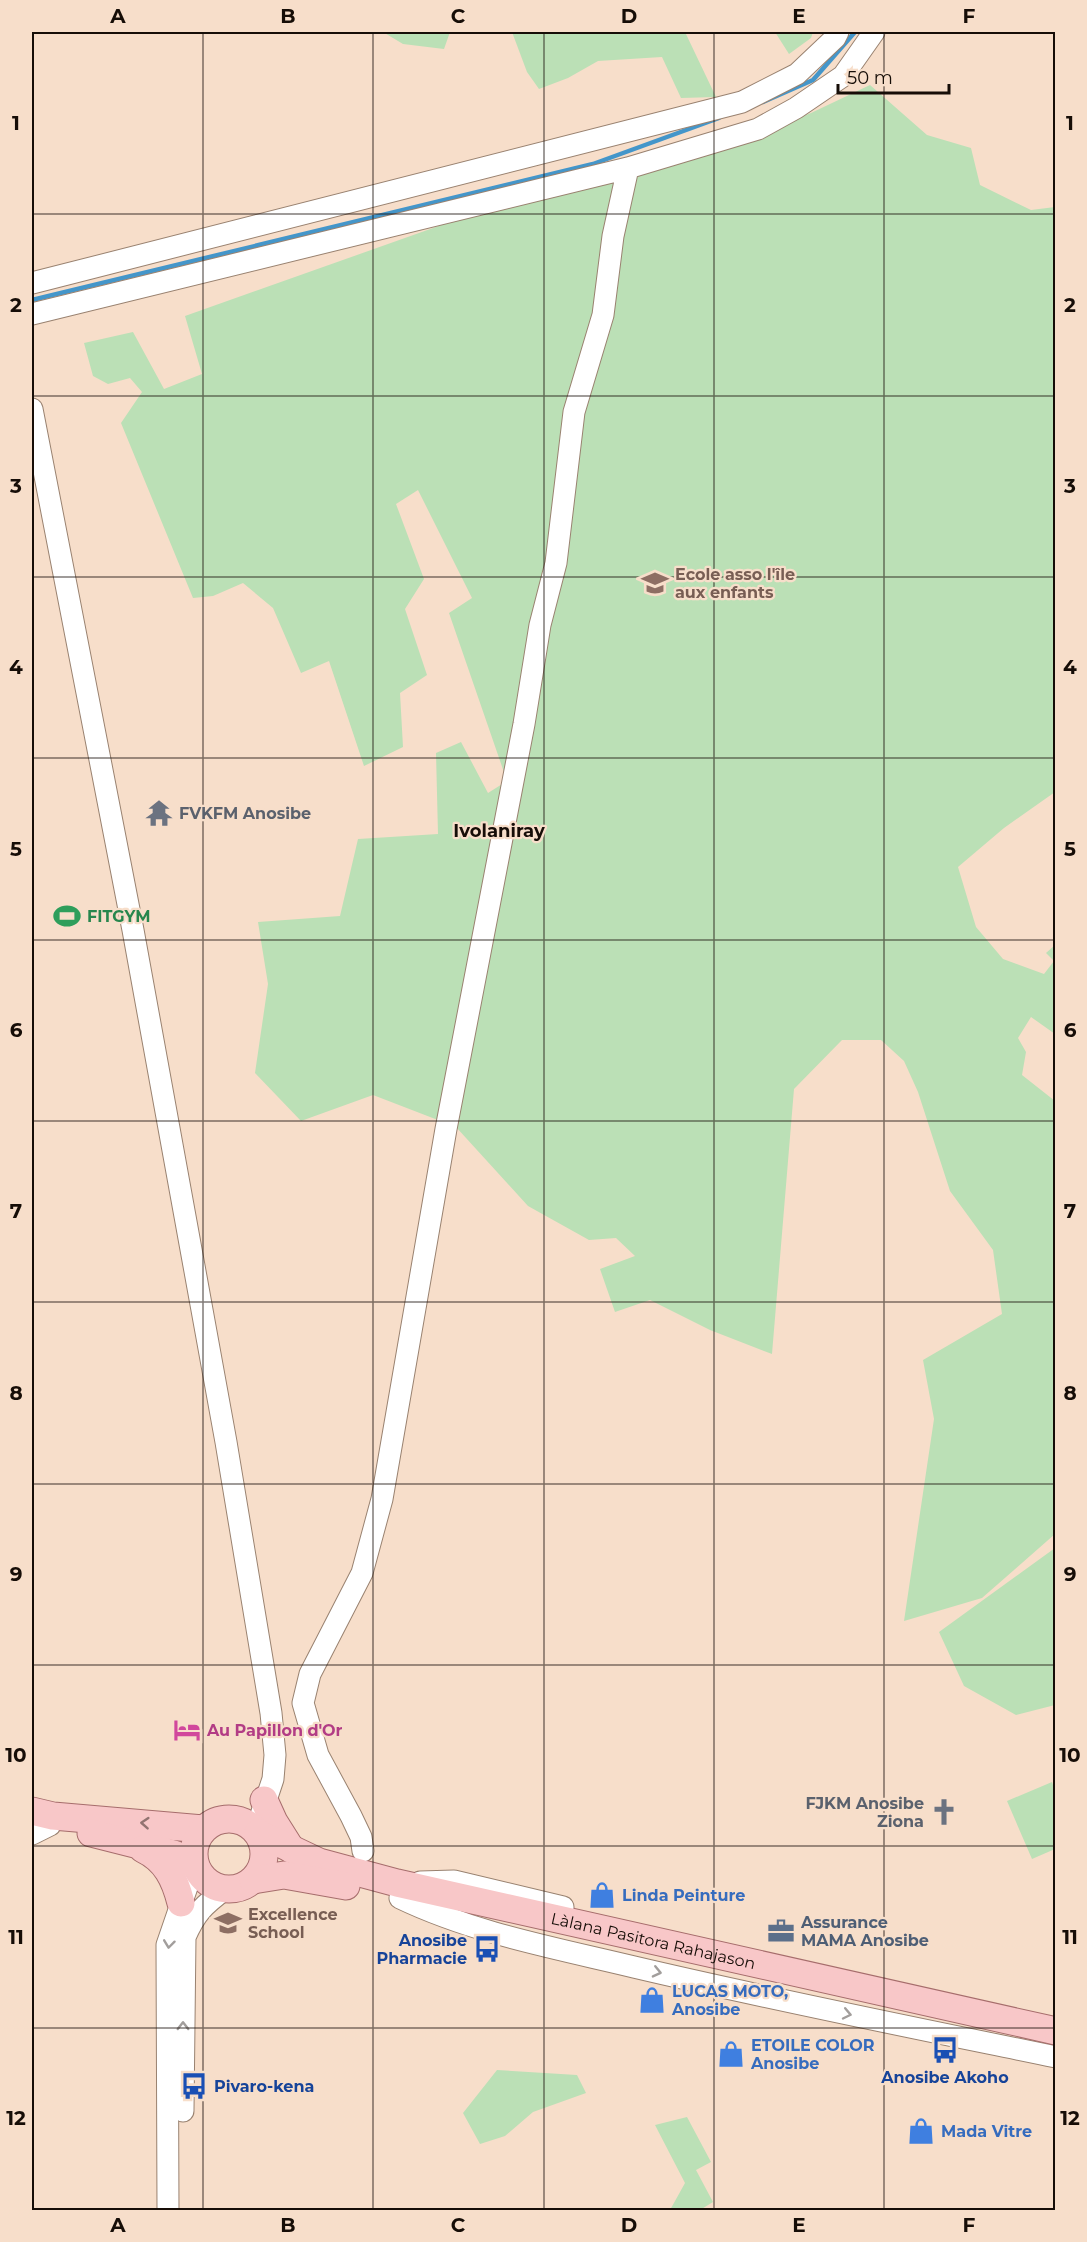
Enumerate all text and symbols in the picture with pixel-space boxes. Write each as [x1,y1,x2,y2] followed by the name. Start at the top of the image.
[109,4,126,28] text: A
[280,4,296,28] text: B
[451,4,466,28] text: C
[621,4,637,28] text: D
[792,4,806,28] text: E
[963,4,976,28] text: F
[838,57,949,95] scale bar
[847,67,893,89] text: 50 m
[12,111,20,135] text: 1
[1066,111,1074,135] text: 1
[10,293,22,317] text: 2
[1064,293,1076,317] text: 2
[9,474,22,498] text: 3
[1063,474,1076,498] text: 3
[675,565,795,602] place label: Ecole asso l'île aux enfants
[640,568,670,598] school or university icon: Ecole asso l'île aux enfants
[9,655,23,679] text: 4
[1063,655,1077,679] text: 4
[144,798,174,828] temple icon: FVKFM Anosibe
[179,804,311,823] place label: FVKFM Anosibe
[453,820,545,842] district label: Ivolaniray
[10,837,22,861] text: 5
[1064,837,1076,861] text: 5
[52,901,82,931] sports icon: FITGYM
[87,907,150,926] place label: FITGYM
[10,1018,23,1042] text: 6
[1064,1018,1077,1042] text: 6
[10,1199,22,1223] text: 7
[1064,1199,1076,1223] text: 7
[9,1381,23,1405] text: 8
[1063,1381,1077,1405] text: 8
[10,1562,22,1586] text: 9
[1064,1562,1076,1586] text: 9
[172,1715,202,1745] hotel icon: Au Papillon d'Or
[206,1721,343,1740] place label: Au Papillon d'Or
[5,1743,27,1767] text: 10
[1059,1743,1081,1767] text: 10
[805,1794,924,1831] place label: FJKM Anosibe Ziona
[929,1797,959,1827] church icon: FJKM Anosibe Ziona
[140,1817,149,1830] one-way arrow
[587,1880,617,1910] shop icon: Linda Peinture
[622,1886,745,1905] place label: Linda Peinture
[248,1905,338,1942] place label: Excellence School
[213,1908,243,1938] school or university icon: Excellence School
[549,1909,757,1973] street label: Làlana Pasitora Rahajason
[800,1913,929,1950] place label: Assurance MAMA Anosibe
[766,1916,796,1946] office icon: Assurance MAMA Anosibe
[8,1925,24,1949] text: 11
[1062,1925,1078,1949] text: 11
[376,1931,467,1968] place label: Anosibe Pharmacie
[472,1934,502,1964] bus stop icon: Anosibe Pharmacie
[163,1939,175,1949] one-way arrow
[652,1965,662,1978] one-way arrow
[671,1982,788,2019] place label: LUCAS MOTO, Anosibe
[637,1985,667,2015] shop icon: LUCAS MOTO, Anosibe
[842,2007,852,2020] one-way arrow
[177,2022,189,2031] one-way arrow
[930,2035,960,2065] bus stop icon: Anosibe Akoho
[750,2036,875,2073] place label: ETOILE COLOR Anosibe
[716,2039,746,2069] shop icon: ETOILE COLOR Anosibe
[880,2068,1009,2087] place label: Anosibe Akoho
[179,2071,209,2101] bus stop icon: Pivaro-kena
[214,2077,314,2096] place label: Pivaro-kena
[6,2106,26,2130] text: 12
[1060,2106,1080,2130] text: 12
[906,2116,936,2146] shop icon: Mada Vitre
[941,2122,1032,2141] place label: Mada Vitre
[109,2213,126,2237] text: A
[280,2213,296,2237] text: B
[451,2213,466,2237] text: C
[621,2213,637,2237] text: D
[792,2213,806,2237] text: E
[963,2213,976,2237] text: F

